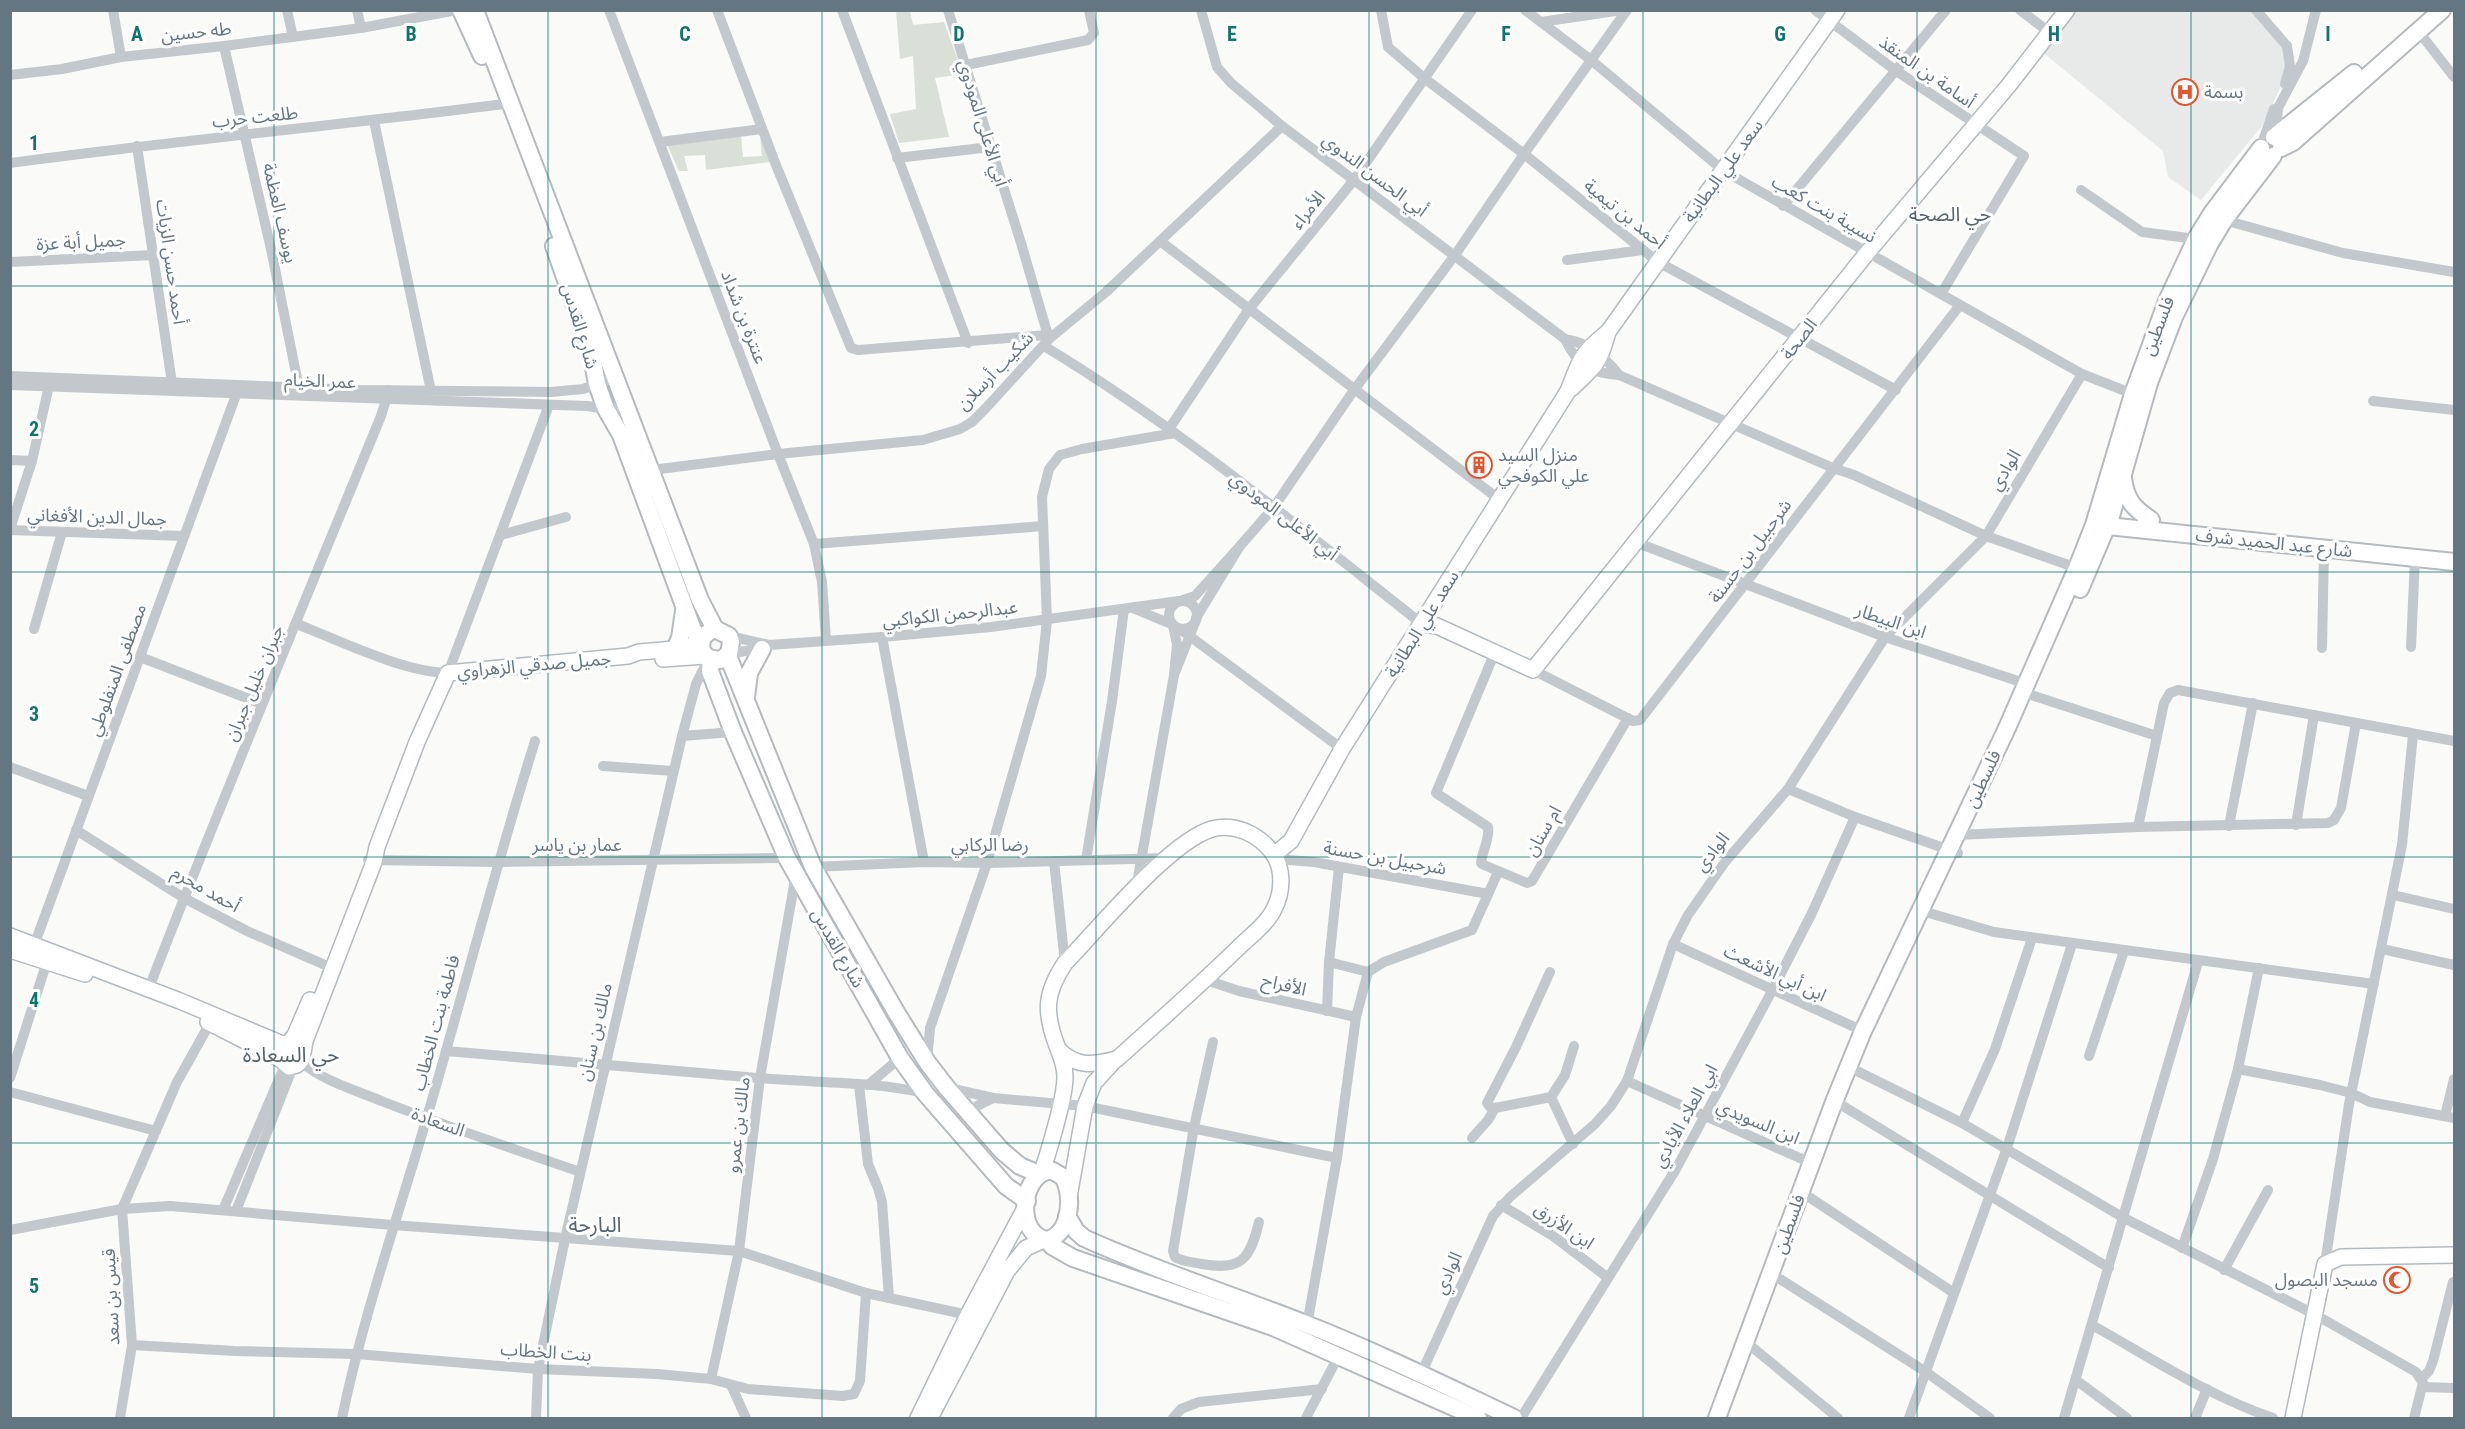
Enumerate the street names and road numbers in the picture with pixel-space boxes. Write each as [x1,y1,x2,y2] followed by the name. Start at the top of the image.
[160,17,232,47] street label: طه حسين
[1875,31,1979,113] street label: أسامة بن المنقذ
[951,57,1013,190] street label: أبي الأعلى المودوي
[211,102,299,132] street label: طلعت حرب
[1678,115,1770,228] street label: سعد علي البطانية
[1317,128,1432,223] street label: أبي الحسن الندوي
[258,161,302,265] street label: يوسف العظمة
[1768,170,1880,247] street label: نسيبة بنت كعب
[1580,174,1671,254] street label: أحمد بن تيمية
[1286,187,1330,233] street label: الأمراء
[151,198,191,326] street label: أحمد حسن الزيات
[36,228,126,255] street label: جميل أبة عزة
[716,267,772,367] street label: عنترة بن شداد
[554,280,603,372] street label: شارع القدس
[2137,293,2179,359] street label: فلسطين
[1776,314,1821,363] street label: الصحة
[952,327,1038,415] street label: شكيب أرسلان
[284,369,356,396] street label: عمر الخيام
[1984,445,2028,496] street label: الوادي
[1224,467,1343,567] street label: أبي الأعلى المودوي
[1704,495,1796,607] street label: شرحبيل بن حسنة
[27,504,167,533] street label: جمال الدين الأفغاني
[2194,524,2354,565] street label: شارع عبد الحميد شرف
[1380,566,1466,683] street label: سعد علي البطانية
[881,596,1019,634] street label: عبدالرحمن الكواكبي
[1852,598,1929,643] street label: ابن البيطار
[83,601,153,740] street label: مصطفى المنفلوطي
[220,622,288,744] street label: جبران خليل جبران
[456,647,612,685] street label: جميل صدقي الزهراوي
[1960,747,2006,811] street label: فلسطين
[1520,802,1569,862] street label: ام سنان
[1690,828,1736,877] street label: الوادي
[531,834,622,856] street label: عمار بن ياسر
[951,834,1029,858] street label: رضا الركابي
[1322,836,1448,880] street label: شرحبيل بن حسنة
[167,860,244,920] street label: أحمد محرم
[804,904,870,993] street label: شارع القدس
[1719,939,1830,1008] street label: ابن أبي الأشعث
[407,953,464,1093] street label: فاطمة بنت الخطاب
[1259,969,1309,1003] street label: الأفراح
[573,981,617,1083] street label: مالك بن سنان
[1648,1060,1724,1173] street label: ابي العلاء الأيادي
[721,1076,755,1174] street label: مالك بن عمرو
[1712,1095,1803,1151] street label: ابن السويدي
[409,1102,467,1141] street label: السعادة
[1768,1191,1810,1257] street label: فلسطين
[1530,1198,1598,1254] street label: ابن الأزرق
[97,1248,125,1346] street label: قيس بن سعد
[1429,1248,1469,1298] street label: الوادي
[500,1338,592,1365] street label: بنت الخطاب

